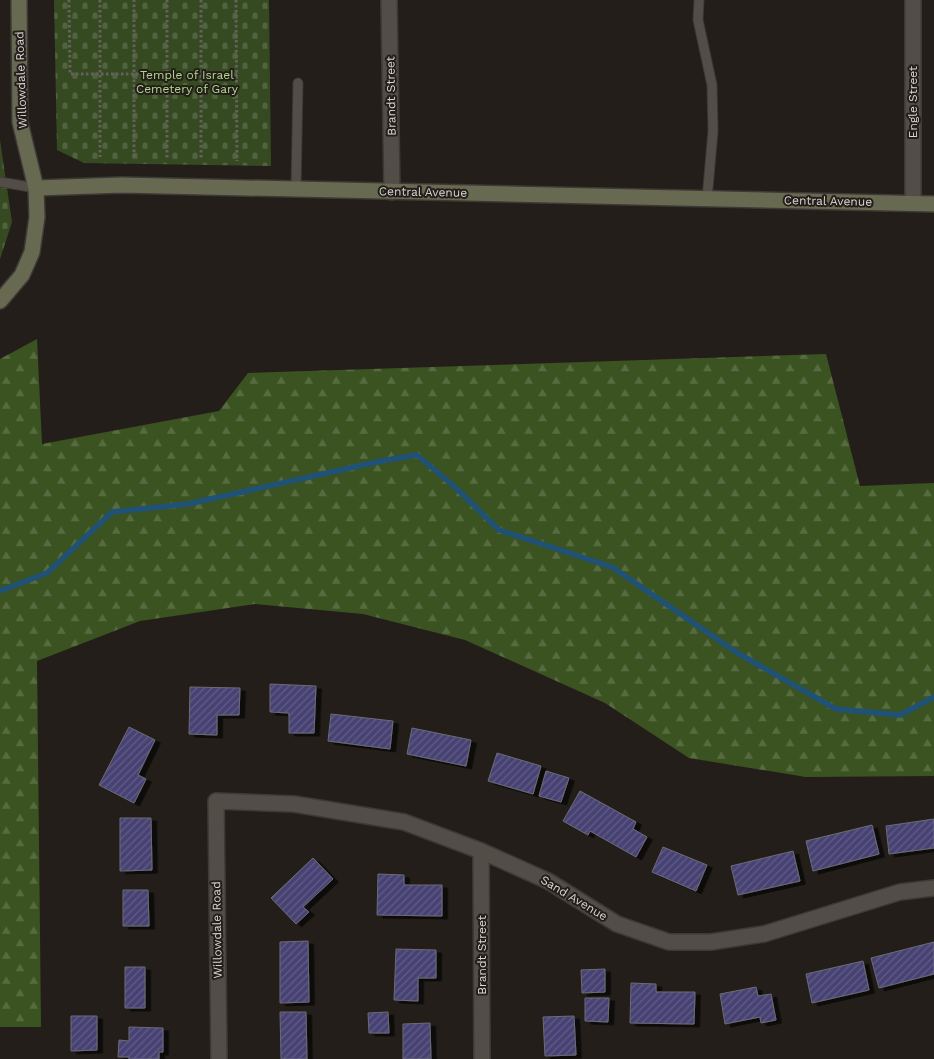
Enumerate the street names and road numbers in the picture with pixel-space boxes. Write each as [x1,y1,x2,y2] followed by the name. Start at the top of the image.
[12,31,30,129] street label: Willowdale Road
[383,56,399,136] street label: Brandt Street
[906,66,920,138] street label: Engle Street
[379,184,467,200] street label: Central Avenue
[784,193,872,209] street label: Central Avenue
[538,873,610,923] street label: Sand Avenue
[209,881,225,979] street label: Willowdale Road
[475,915,489,995] street label: Brandt Street

